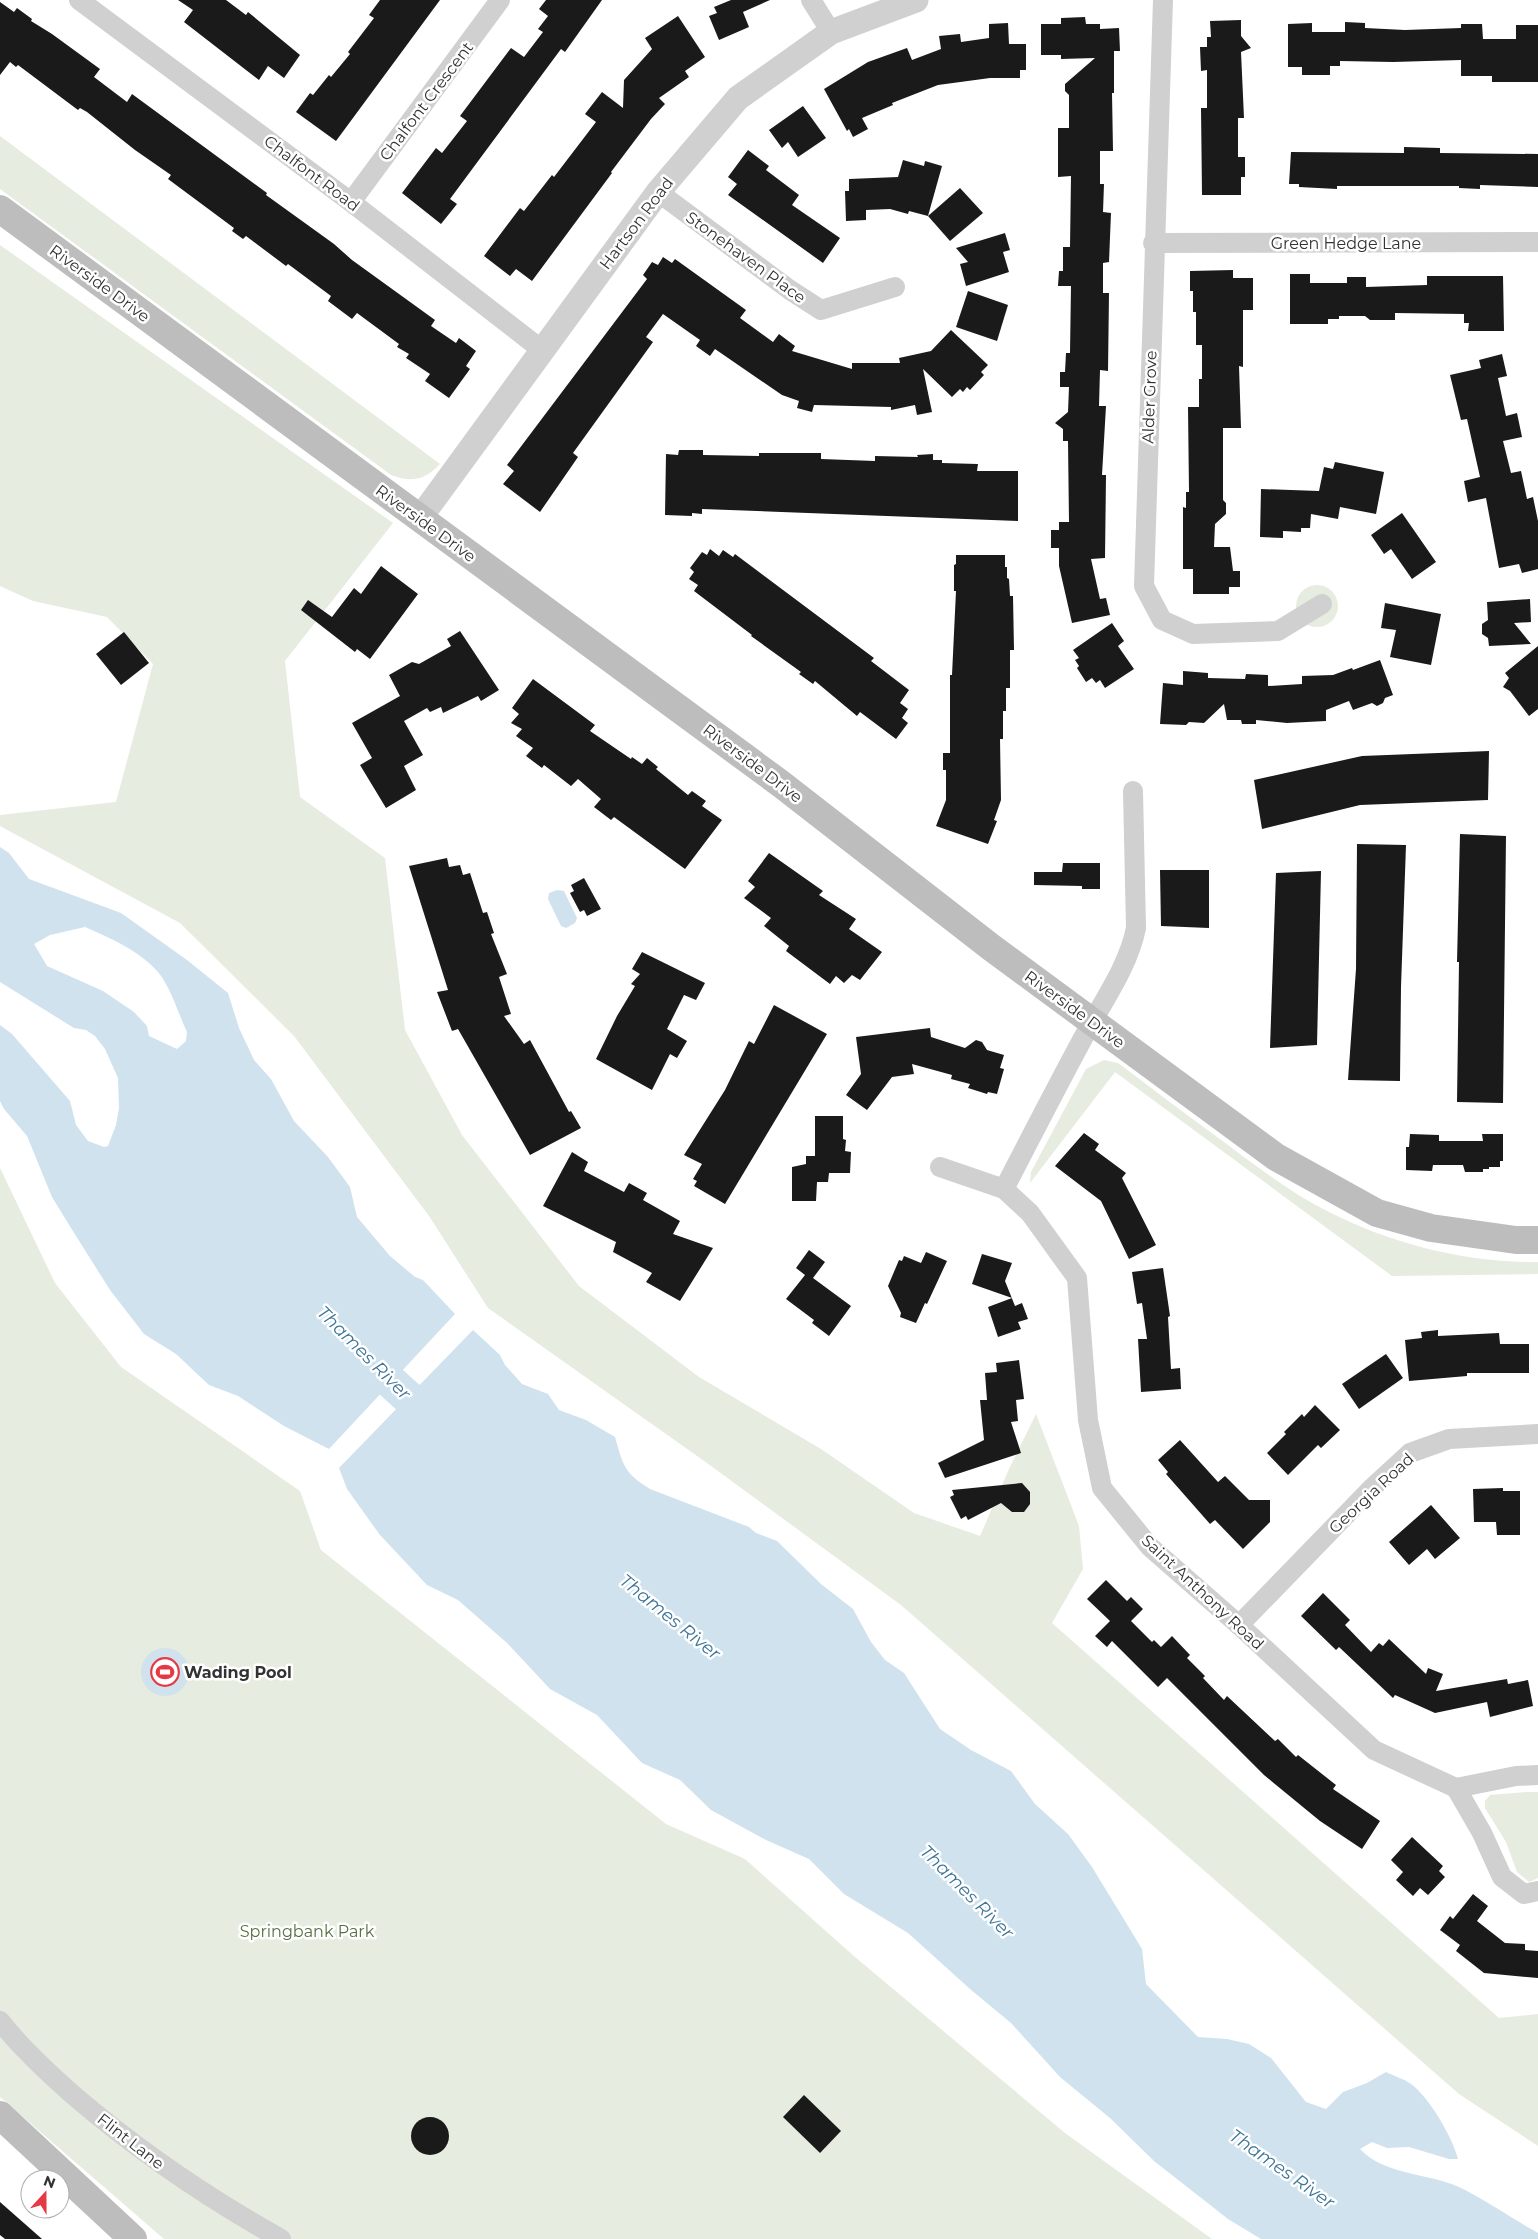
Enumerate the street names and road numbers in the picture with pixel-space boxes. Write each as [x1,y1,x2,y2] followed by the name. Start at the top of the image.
[376,38,477,164] street label: Chalfont Crescent
[260,131,363,215] street label: Chalfont Road
[596,174,677,273] street label: Hartson Road
[682,208,809,307] street label: Stonehaven Place
[1271,234,1421,253] street label: Green Hedge Lane
[46,241,153,326] street label: Riverside Drive
[1138,350,1161,444] street label: Alder Grove
[372,481,479,566] street label: Riverside Drive
[699,720,806,807] street label: Riverside Drive
[1021,967,1128,1052] street label: Riverside Drive
[1325,1449,1418,1537] street label: Georgia Road
[1138,1531,1268,1654] street label: Saint Anthony Road
[93,2109,168,2173] street label: Flint Lane

